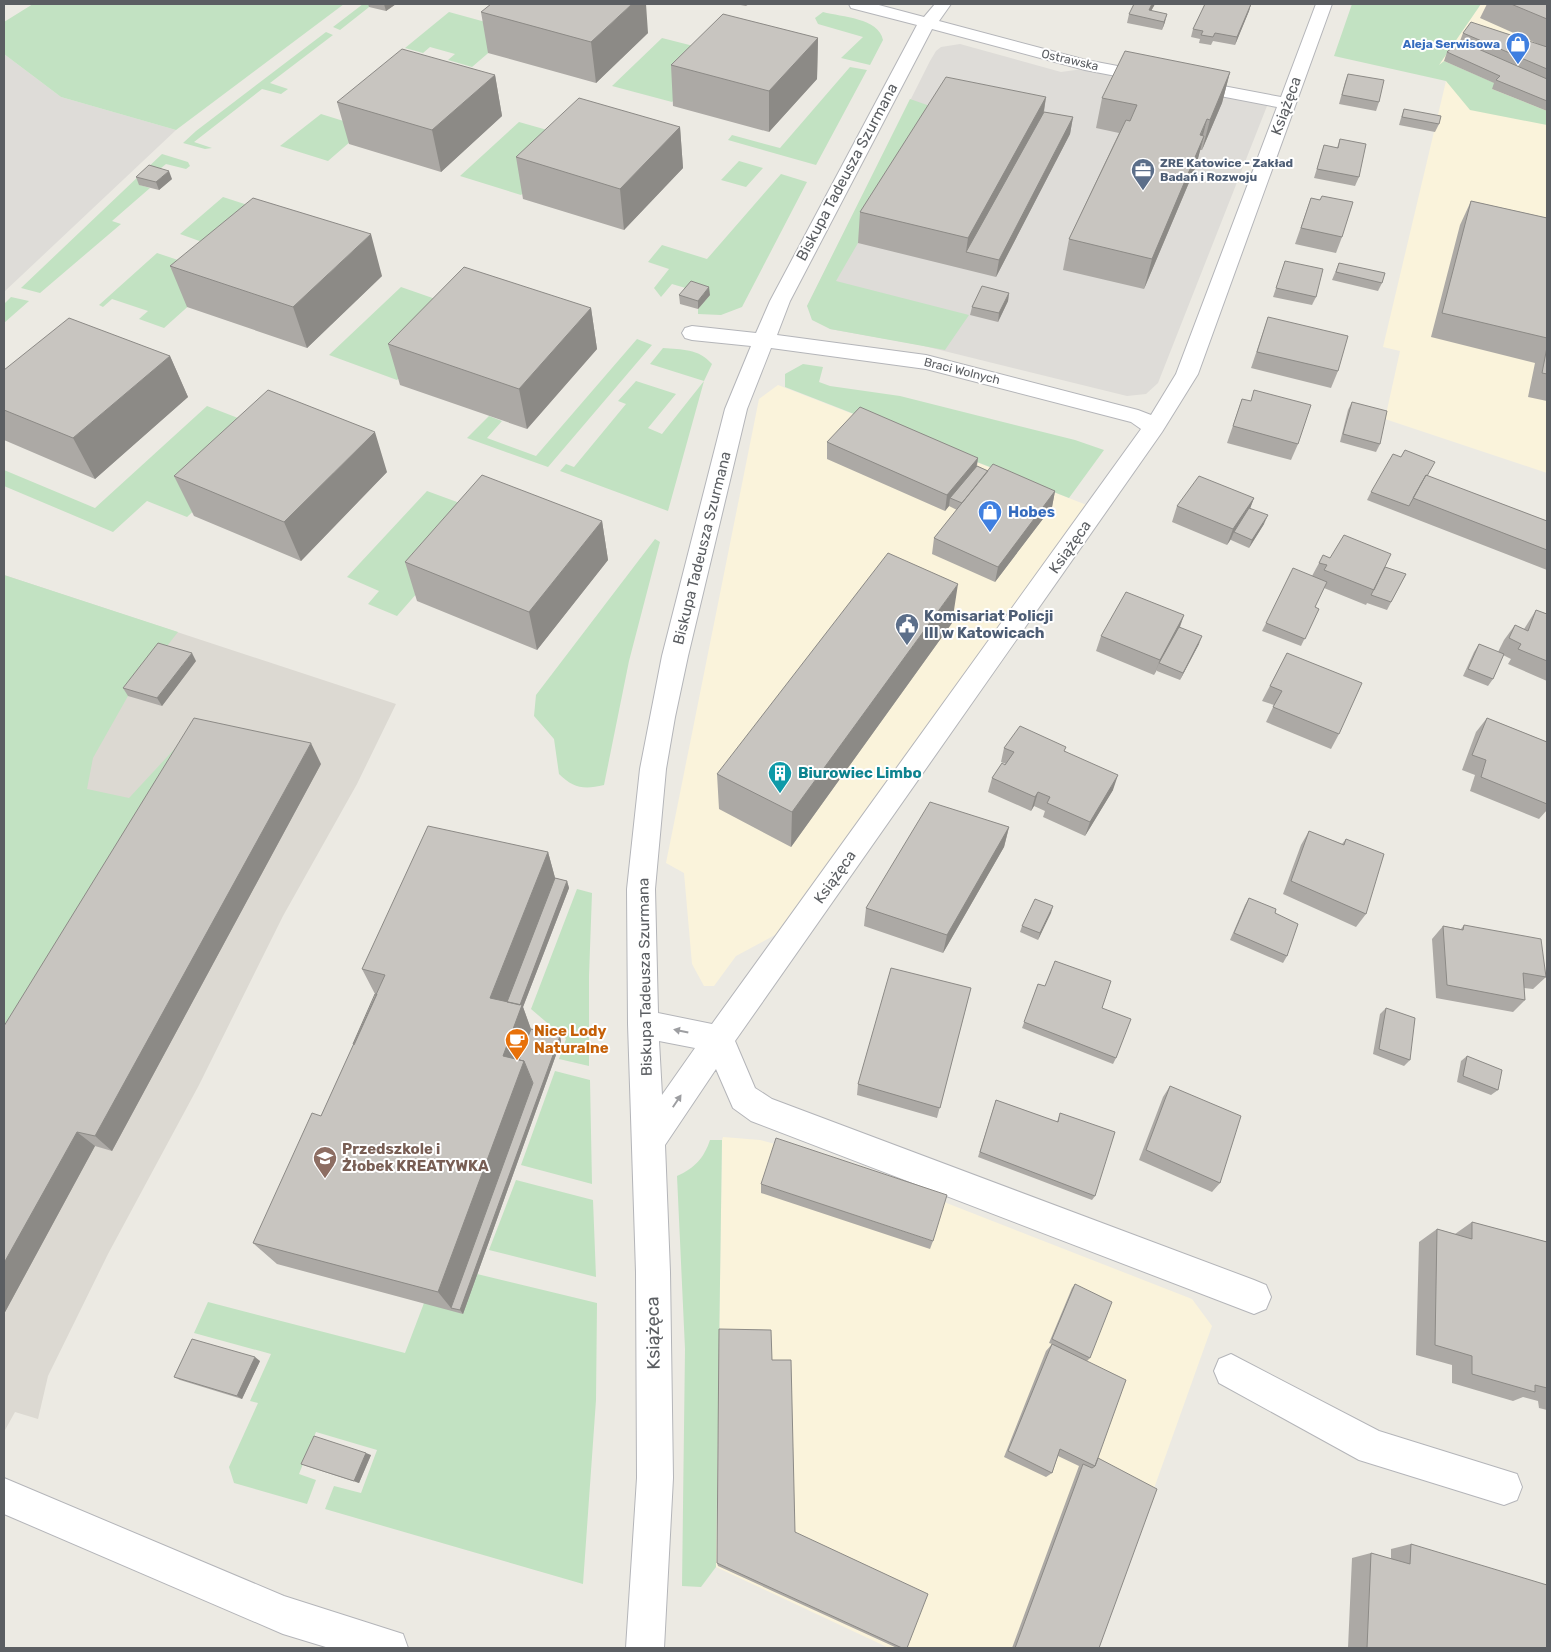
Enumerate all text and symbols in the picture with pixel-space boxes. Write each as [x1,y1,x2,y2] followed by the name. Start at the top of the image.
[1505,31,1531,65] shop icon: Aleja Serwisowa
[1403,37,1500,51] place label: Aleja Serwisowa
[1040,47,1100,73] street label: Ostrawska
[1267,74,1305,138] street label: Książęca
[792,80,902,264] street label: Biskupa Tadeusza Szurmana
[1160,156,1293,184] place label: ZRE Katowice - Zakład Badań i Rozwoju
[1130,157,1156,191] office icon: ZRE Katowice - Zakład Badań i Rozwoju
[922,355,1002,387] street label: Braci Wolnych
[669,450,735,646] street label: Biskupa Tadeusza Szurmana
[977,499,1003,533] shop icon: Hobes
[1008,503,1055,521] place label: Hobes
[1045,517,1095,577] street label: Książęca
[924,607,1053,642] place label: Komisariat Policji III w Katowicach
[894,612,920,646] public building icon: Komisariat Policji III w Katowicach
[767,760,793,794] building icon: Biurowiec Limbo
[798,764,922,782] place label: Biurowiec Limbo
[810,847,860,907] street label: Książęca
[634,878,656,1076] street label: Biskupa Tadeusza Szurmana
[534,1022,609,1057] place label: Nice Lody Naturalne
[673,1026,689,1034] one-way arrow
[504,1027,530,1061] cafe icon: Nice Lody Naturalne
[672,1094,682,1108] one-way arrow
[342,1140,489,1175] place label: Przedszkole i Żłobek KREATYWKA
[312,1145,338,1179] school or university icon: Przedszkole i Żłobek KREATYWKA
[641,1296,665,1370] street label: Książęca

